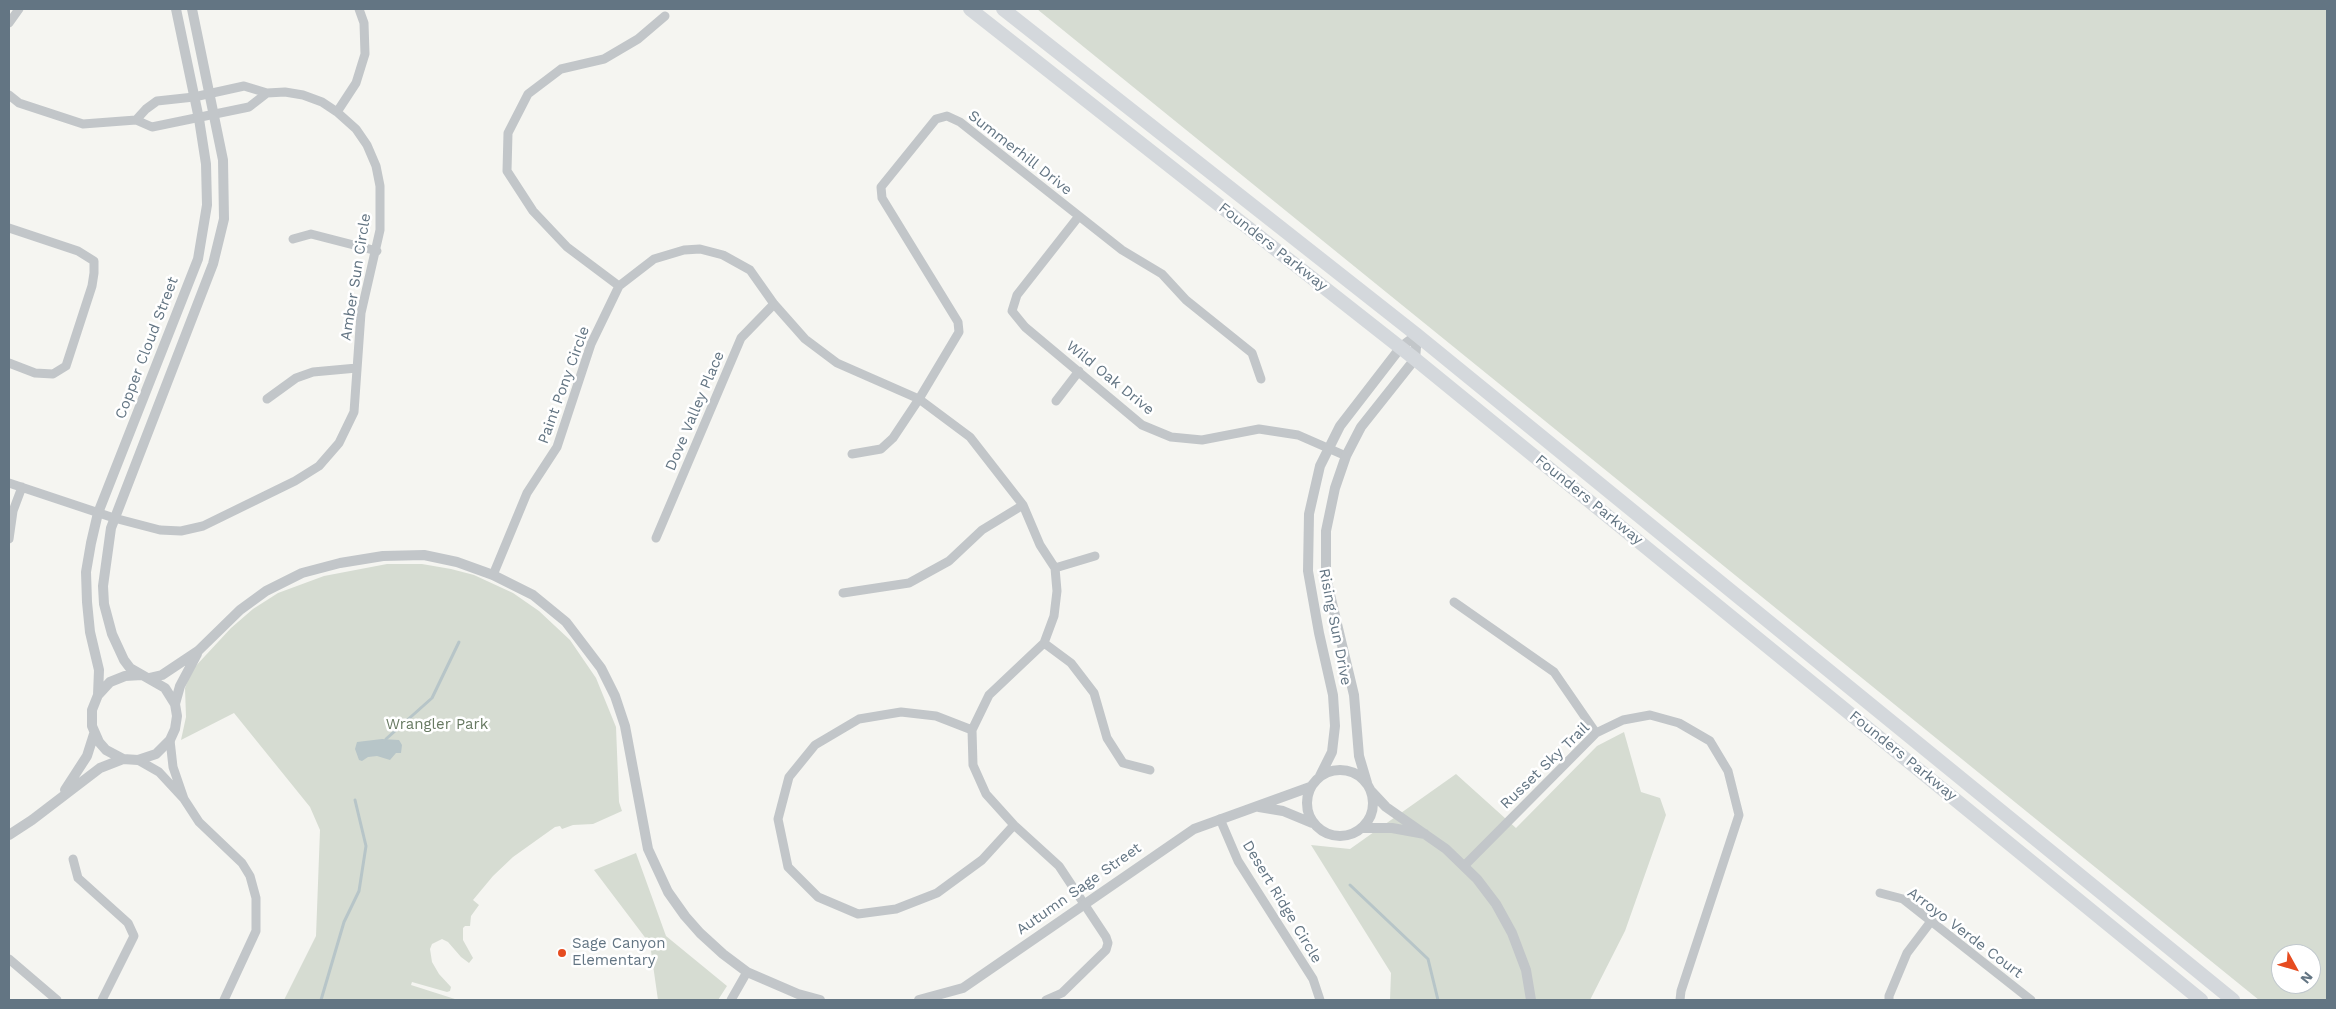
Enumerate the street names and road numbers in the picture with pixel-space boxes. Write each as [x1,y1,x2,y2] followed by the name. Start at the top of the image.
[964,107,1076,199] street label: Summerhill Drive
[1215,199,1331,295] street label: Founders Parkway
[337,212,375,342] street label: Amber Sun Circle
[112,274,182,422] street label: Copper Cloud Street
[534,324,594,446] street label: Paint Pony Circle
[1062,337,1158,419] street label: Wild Oak Drive
[662,348,728,474] street label: Dove Valley Place
[1532,451,1646,549] street label: Founders Parkway
[1315,567,1355,687] street label: Rising Sun Drive
[1846,707,1960,805] street label: Founders Parkway
[1497,719,1593,813] street label: Russet Sky Trail
[1238,837,1326,967] street label: Desert Ridge Circle
[1013,839,1145,939] street label: Autumn Sage Street
[1904,884,2026,982] street label: Arroyo Verde Court

